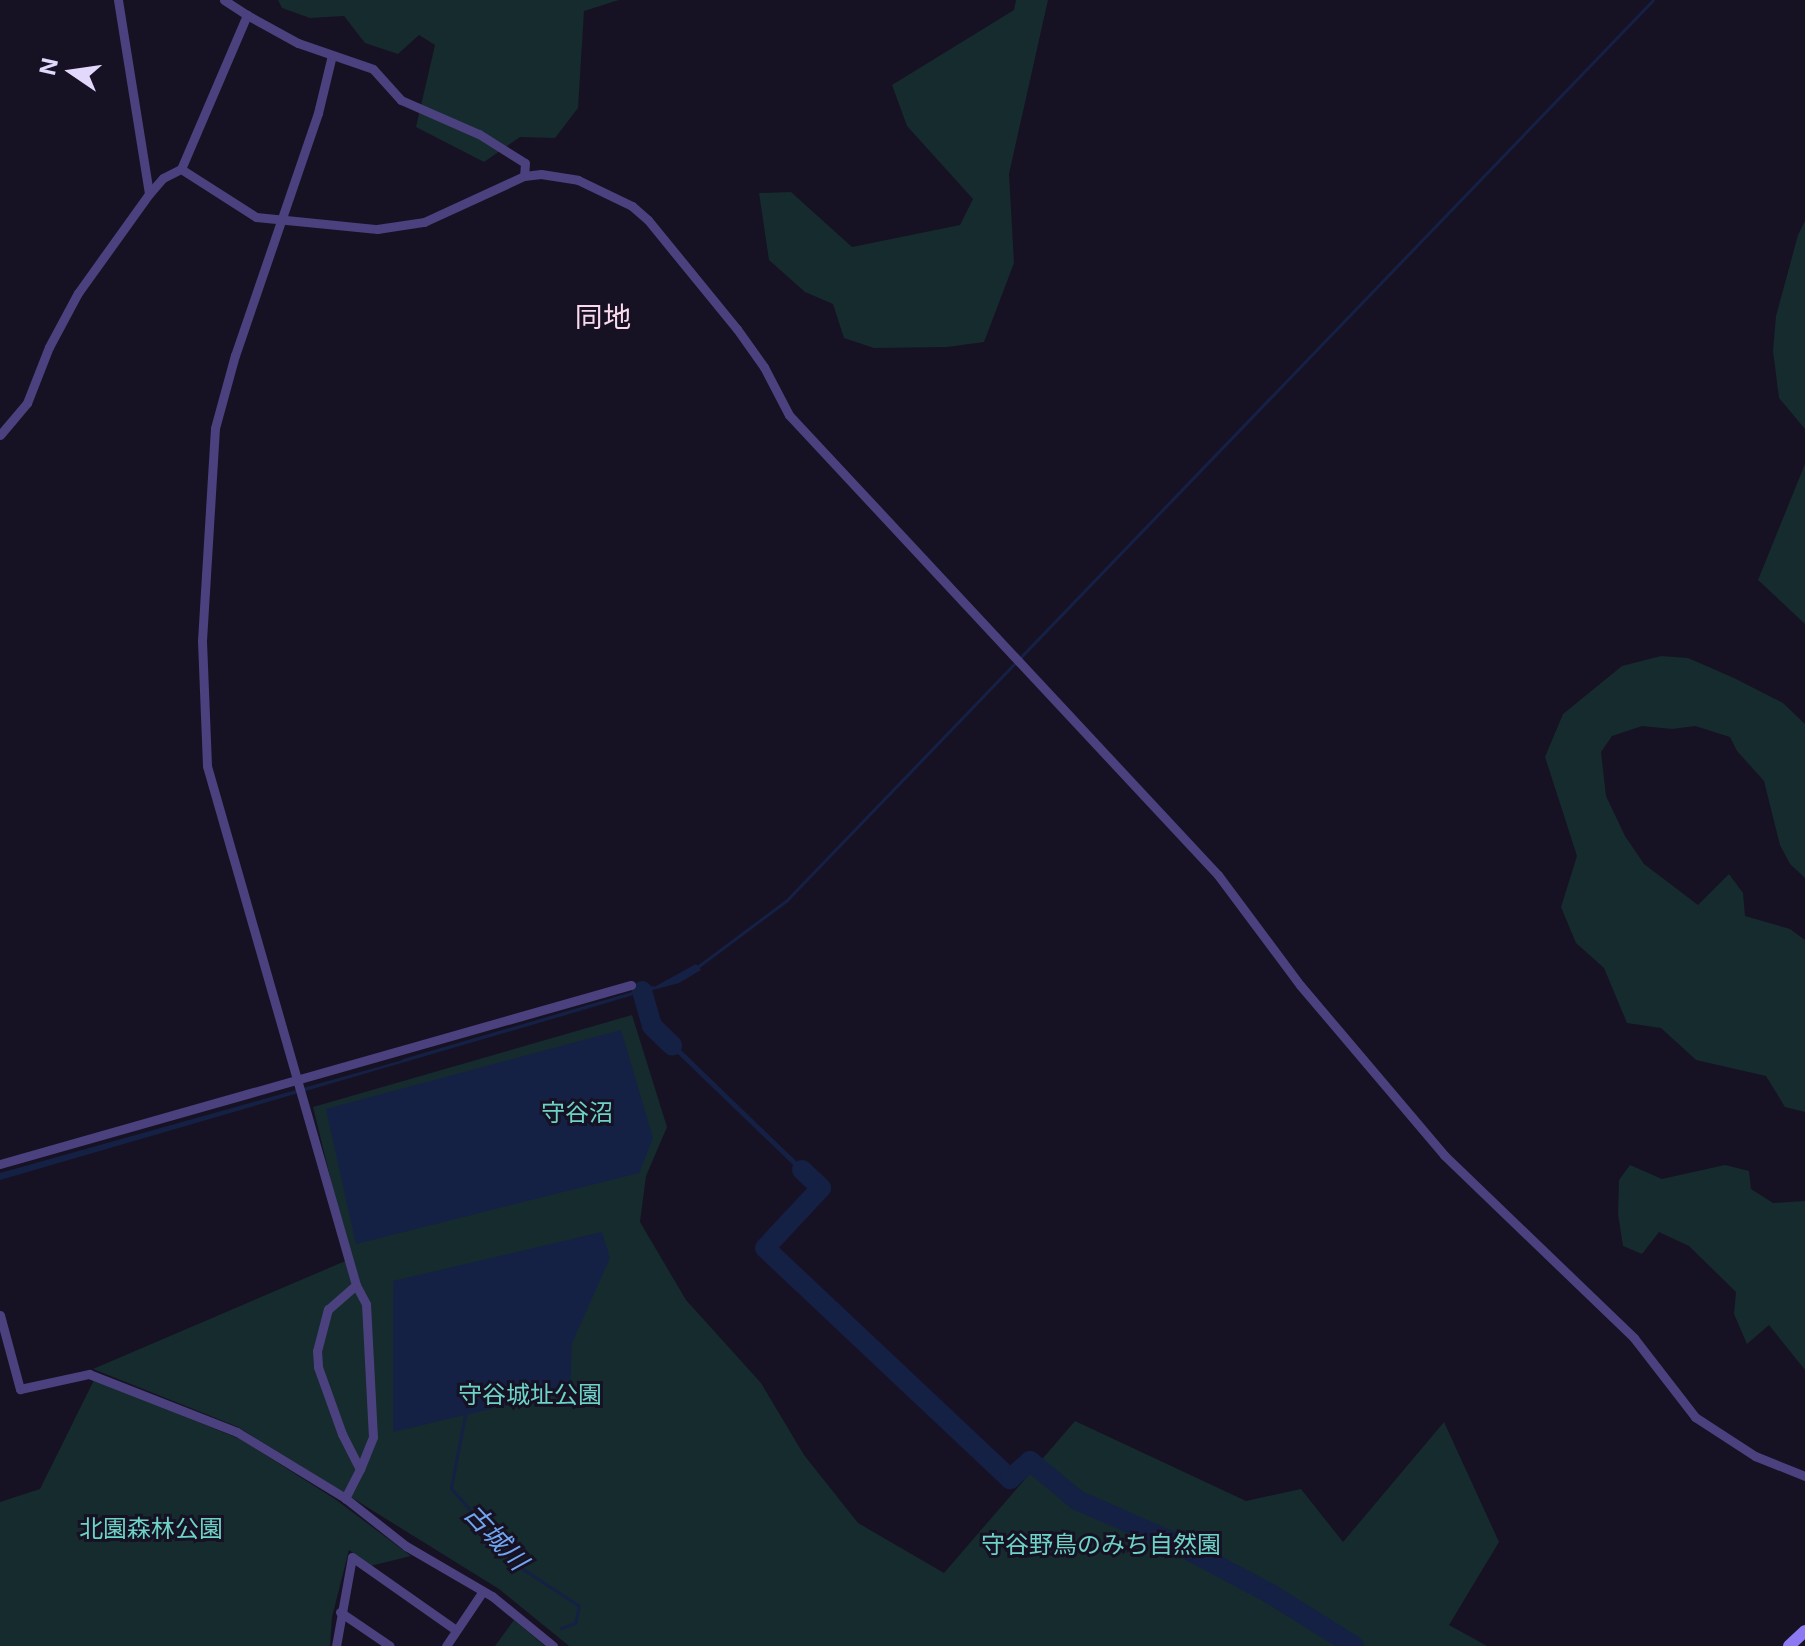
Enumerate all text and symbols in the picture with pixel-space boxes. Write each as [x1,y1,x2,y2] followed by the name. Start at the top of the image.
[32,32,112,112] north arrow
[34,56,63,78] text: N
[575,300,631,334] district label: 同地
[541,1099,613,1127] park label: 守谷沼
[458,1381,602,1409] park label: 守谷城址公園
[458,1498,534,1576] water label: 古城川
[79,1515,223,1543] park label: 北園森林公園
[981,1531,1221,1559] park label: 守谷野鳥のみち自然園

